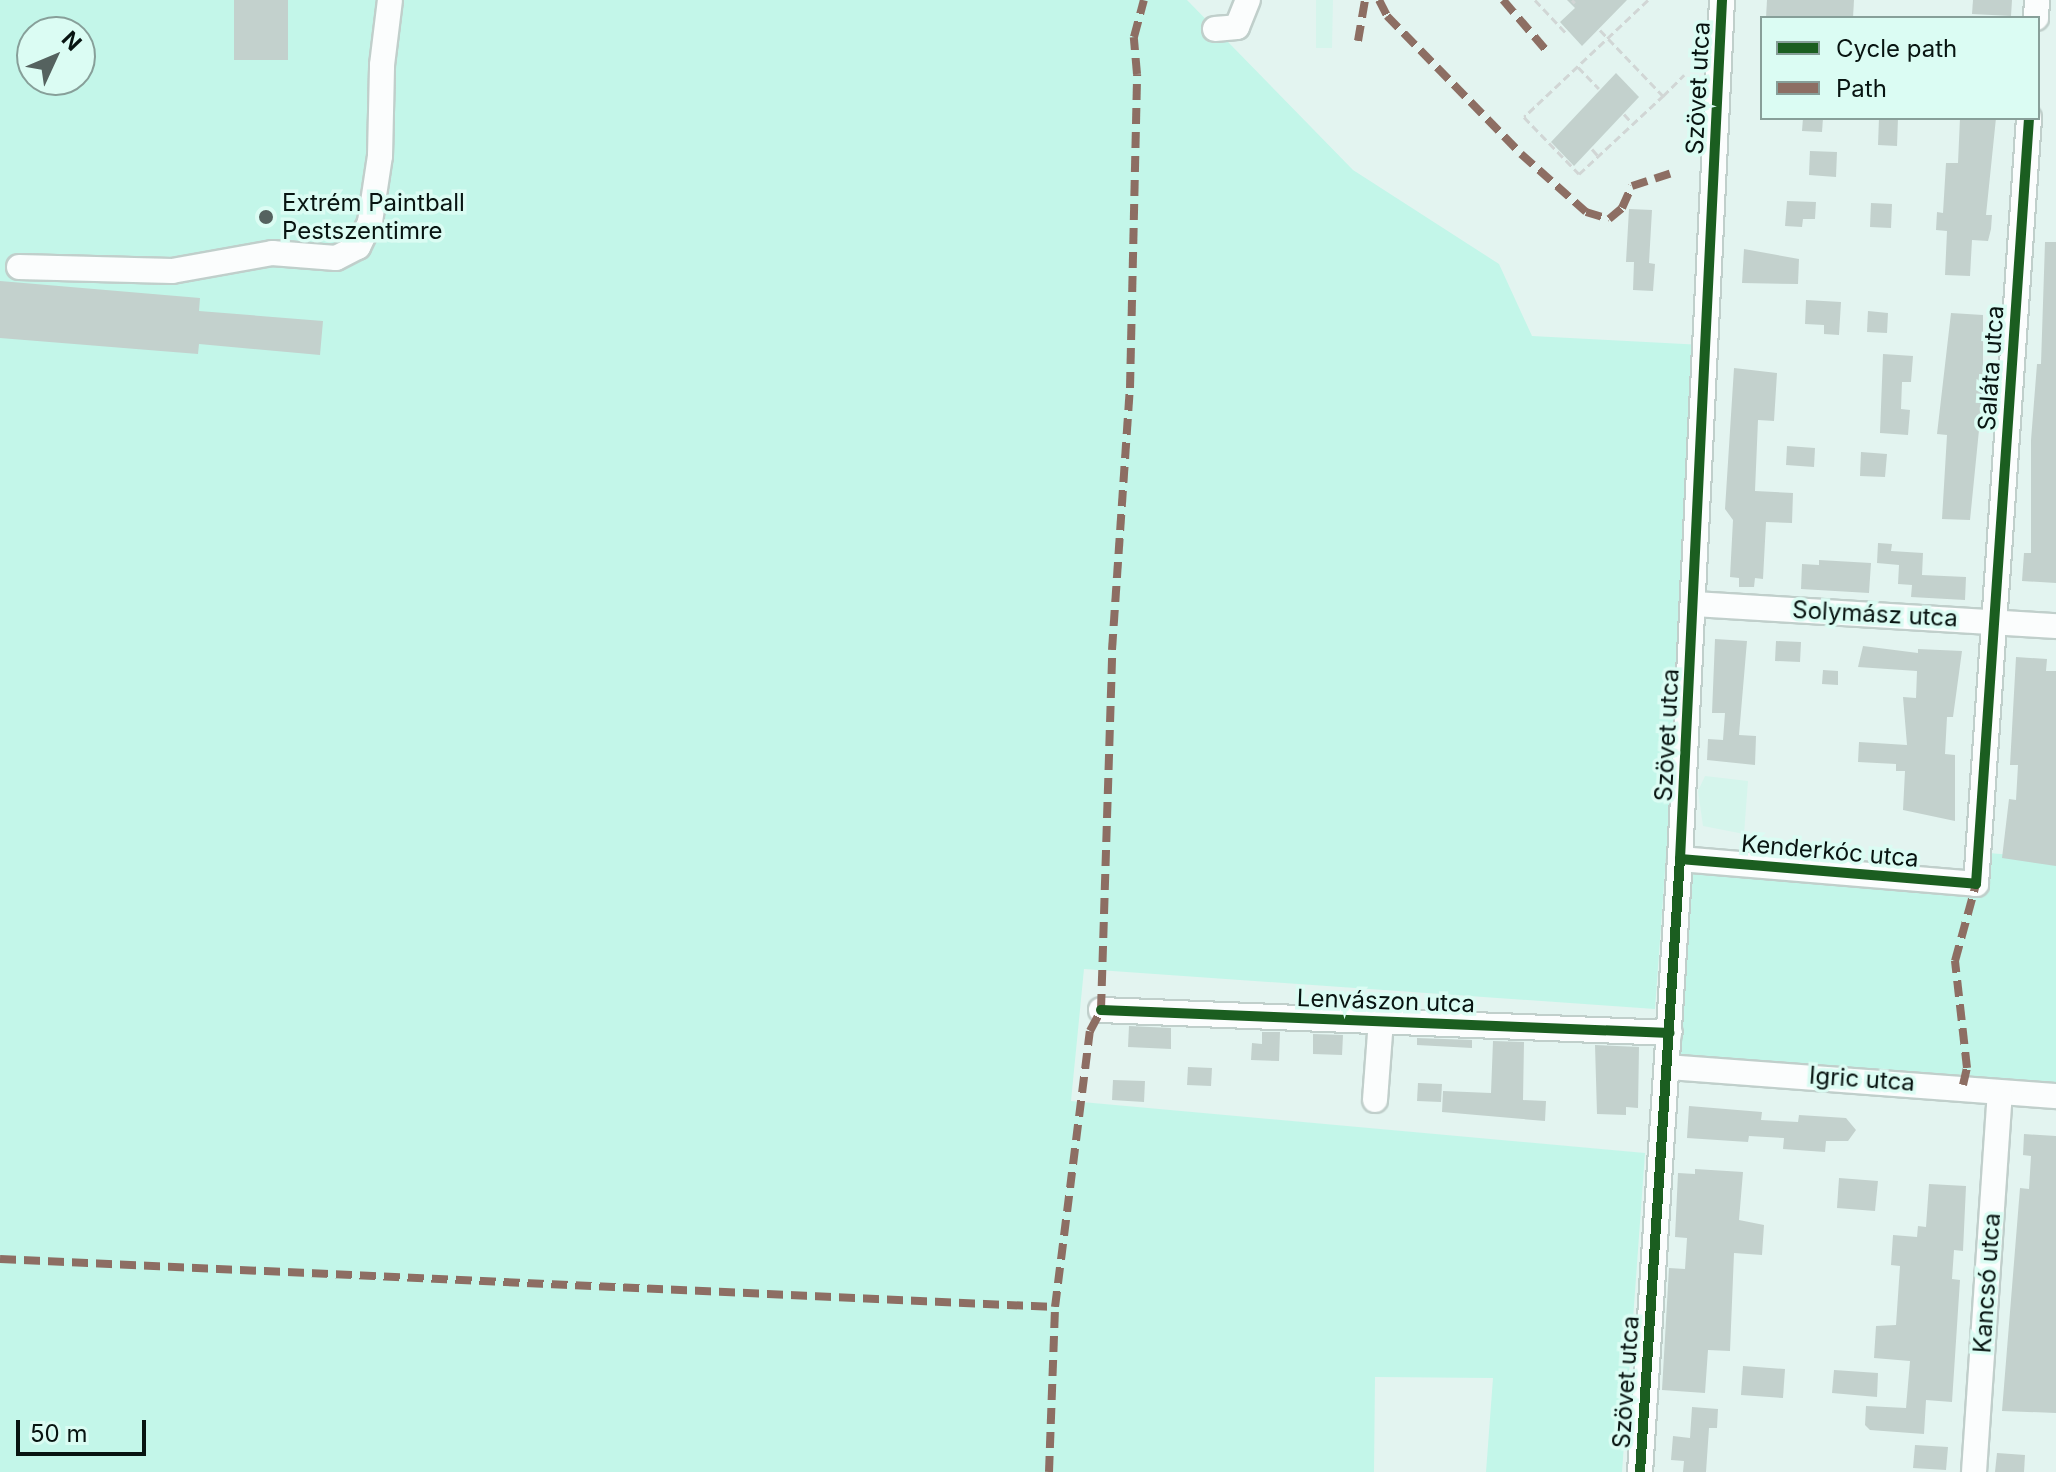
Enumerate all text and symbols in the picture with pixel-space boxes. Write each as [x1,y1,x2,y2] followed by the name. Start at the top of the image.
[16,16,96,96] north arrow
[1760,16,2040,120] legend
[1680,21,1716,155] street label: Szövet utca
[57,26,87,56] text: N
[1836,34,1957,63] text: Cycle path
[1836,74,1887,103] text: Path
[282,189,465,245] place label: Extrém Paintball Pestszentimre
[257,208,275,226] marker: Extrém Paintball Pestszentimre
[1972,304,2010,432] street label: Saláta utca
[1792,595,1958,633] street label: Solymász utca
[1649,668,1685,802] street label: Szövet utca
[1740,829,1920,873] street label: Kenderkóc utca
[1296,983,1476,1019] street label: Lenvászon utca
[1808,1061,1916,1097] street label: Igric utca
[1968,1212,2006,1354] street label: Kancsó utca
[1607,1315,1645,1449] street label: Szövet utca
[20,1404,150,1454] scale bar
[30,1419,88,1448] text: 50 m

